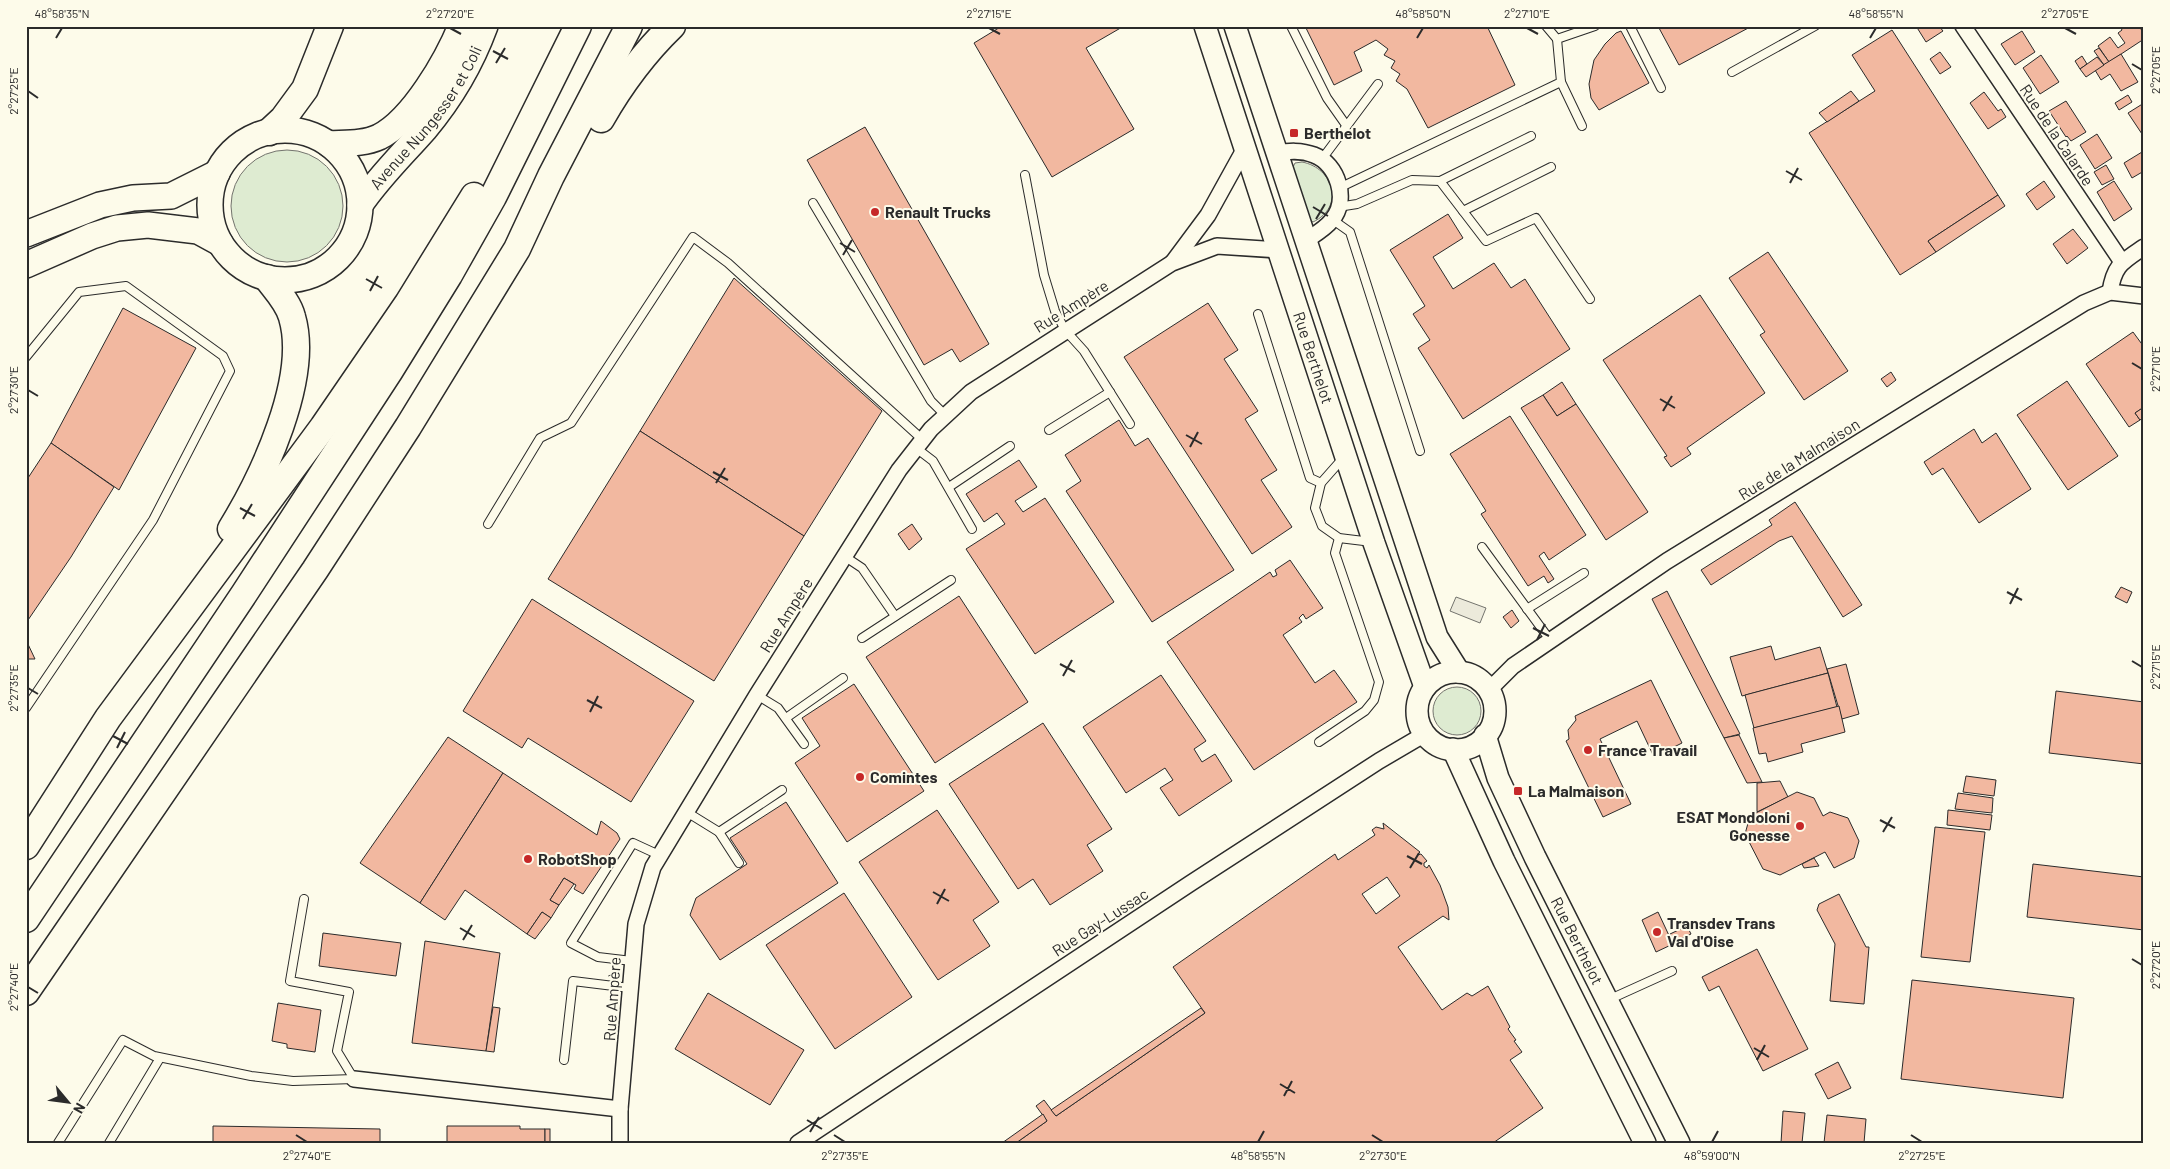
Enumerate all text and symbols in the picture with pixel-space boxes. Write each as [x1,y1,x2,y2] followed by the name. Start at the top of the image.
[34,6,90,20] text: 48°58'35"N
[426,6,474,20] text: 2°27'20"E
[966,6,1012,20] text: 2°27'15"E
[1395,6,1451,20] text: 48°58'50"N
[1504,6,1550,20] text: 2°27'10"E
[1848,6,1904,20] text: 48°58'55"N
[2041,6,2089,20] text: 2°27'05"E
[365,42,485,193] street label: Avenue Nungesser et Coli
[2148,46,2162,94] text: 2°27'05"E
[6,67,20,115] text: 2°27'25"E
[2016,80,2098,189] street label: Rue de la Calarde
[1304,123,1371,142] place label: Berthelot
[1288,127,1300,139] marker: Berthelot
[885,202,991,221] place label: Renault Trucks
[869,206,881,218] marker: Renault Trucks
[1030,275,1112,336] street label: Rue Ampère
[1290,309,1338,406] street label: Rue Berthelot
[2148,346,2162,392] text: 2°27'10"E
[6,366,20,414] text: 2°27'30"E
[1735,414,1863,504] street label: Rue de la Malmaison
[755,574,816,656] street label: Rue Ampère
[2148,644,2162,690] text: 2°27'15"E
[6,664,20,712] text: 2°27'35"E
[1598,740,1697,759] place label: France Travail
[1582,744,1594,756] marker: France Travail
[870,767,937,786] place label: Comintes
[854,771,866,783] marker: Comintes
[1528,781,1624,800] place label: La Malmaison
[1512,785,1524,797] marker: La Malmaison
[1677,807,1790,844] place label: ESAT Mondoloni Gonesse
[1794,820,1806,832] marker: ESAT Mondoloni Gonesse
[538,849,617,868] place label: RobotShop
[522,853,534,865] marker: RobotShop
[1048,883,1151,960] street label: Rue Gay-Lussac
[1548,894,1608,988] street label: Rue Berthelot
[1667,913,1775,950] place label: Transdev Trans Val d'Oise
[1651,926,1663,938] marker: Transdev Trans Val d'Oise
[2148,941,2162,989] text: 2°27'20"E
[599,956,624,1042] street label: Rue Ampère
[6,963,20,1011] text: 2°27'40"E
[42,1076,92,1126] north arrow
[70,1100,89,1117] text: N
[283,1148,331,1162] text: 2°27'40"E
[821,1148,869,1162] text: 2°27'35"E
[1230,1148,1286,1162] text: 48°58'55"N
[1359,1148,1407,1162] text: 2°27'30"E
[1684,1148,1740,1162] text: 48°59'00"N
[1898,1148,1946,1162] text: 2°27'25"E

